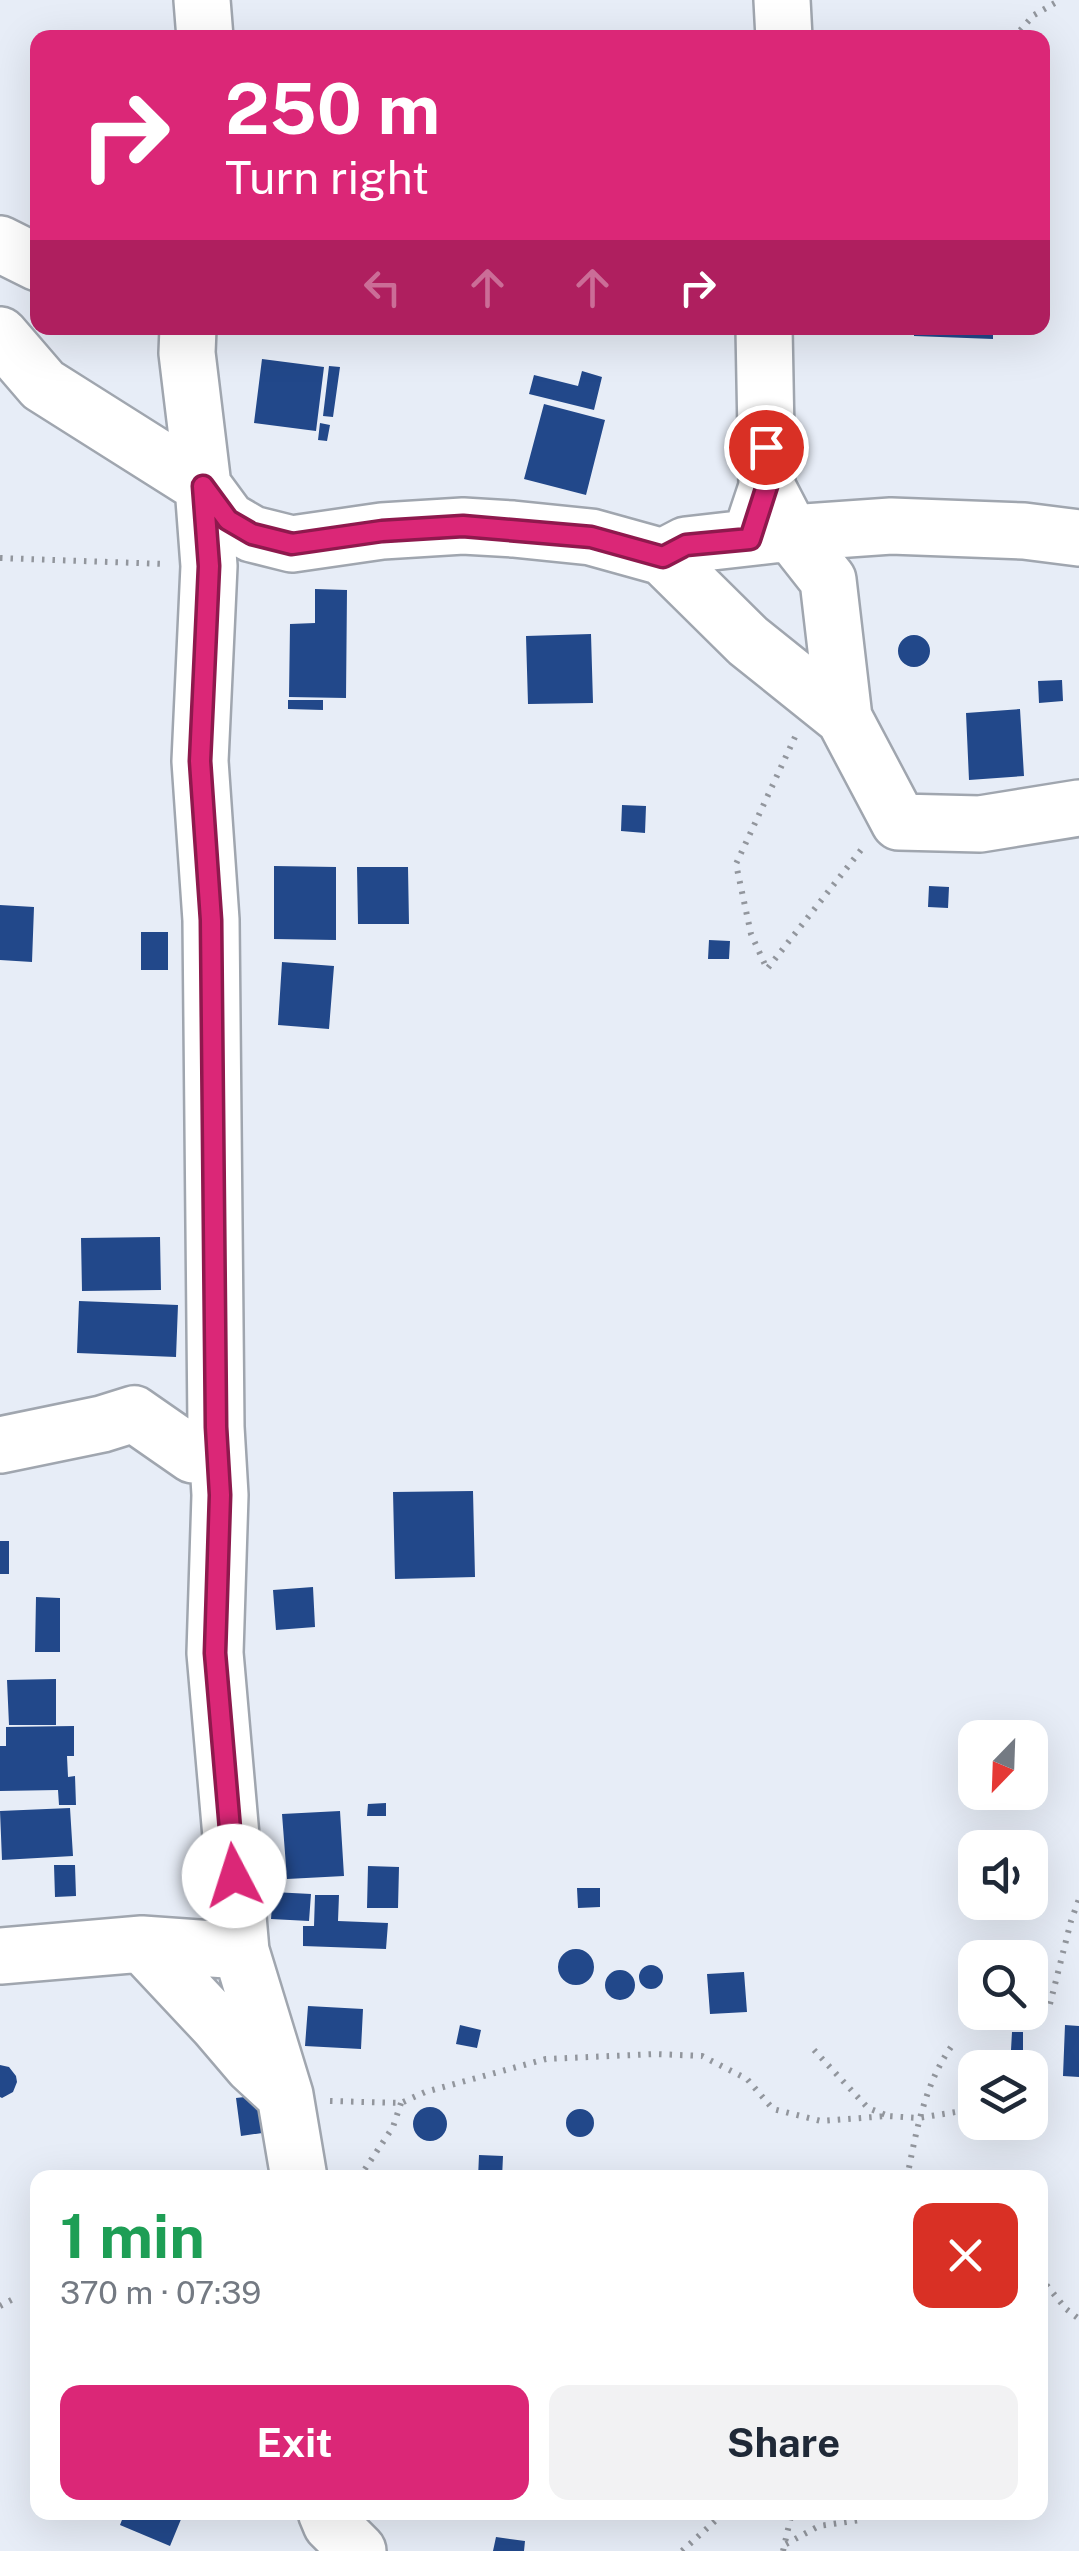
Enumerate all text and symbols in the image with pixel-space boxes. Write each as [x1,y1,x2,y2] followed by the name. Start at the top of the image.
[225,67,440,150] text: 250 m
[60,70,190,200] icon: right
[225,151,429,204] text: Turn right
[355,260,410,315] icon: left
[460,260,515,315] icon: ahead
[565,260,620,315] icon: ahead
[670,260,725,315] icon: right
[724,405,809,490] pin
[739,420,794,475] icon: arrive
[958,1720,1048,1810] north arrow
[958,1720,1048,2140] map controls
[182,1824,286,1928] position arrow
[958,1830,1048,1920] button: sound
[958,1940,1048,2030] button: search
[958,2050,1048,2140] button: layers
[60,2201,205,2272] text: 1 min
[913,2203,1018,2308] button: close
[60,2274,261,2311] text: 370 m · 07:39
[60,2385,529,2500] button: Exit
[549,2385,1018,2500] button: Share

